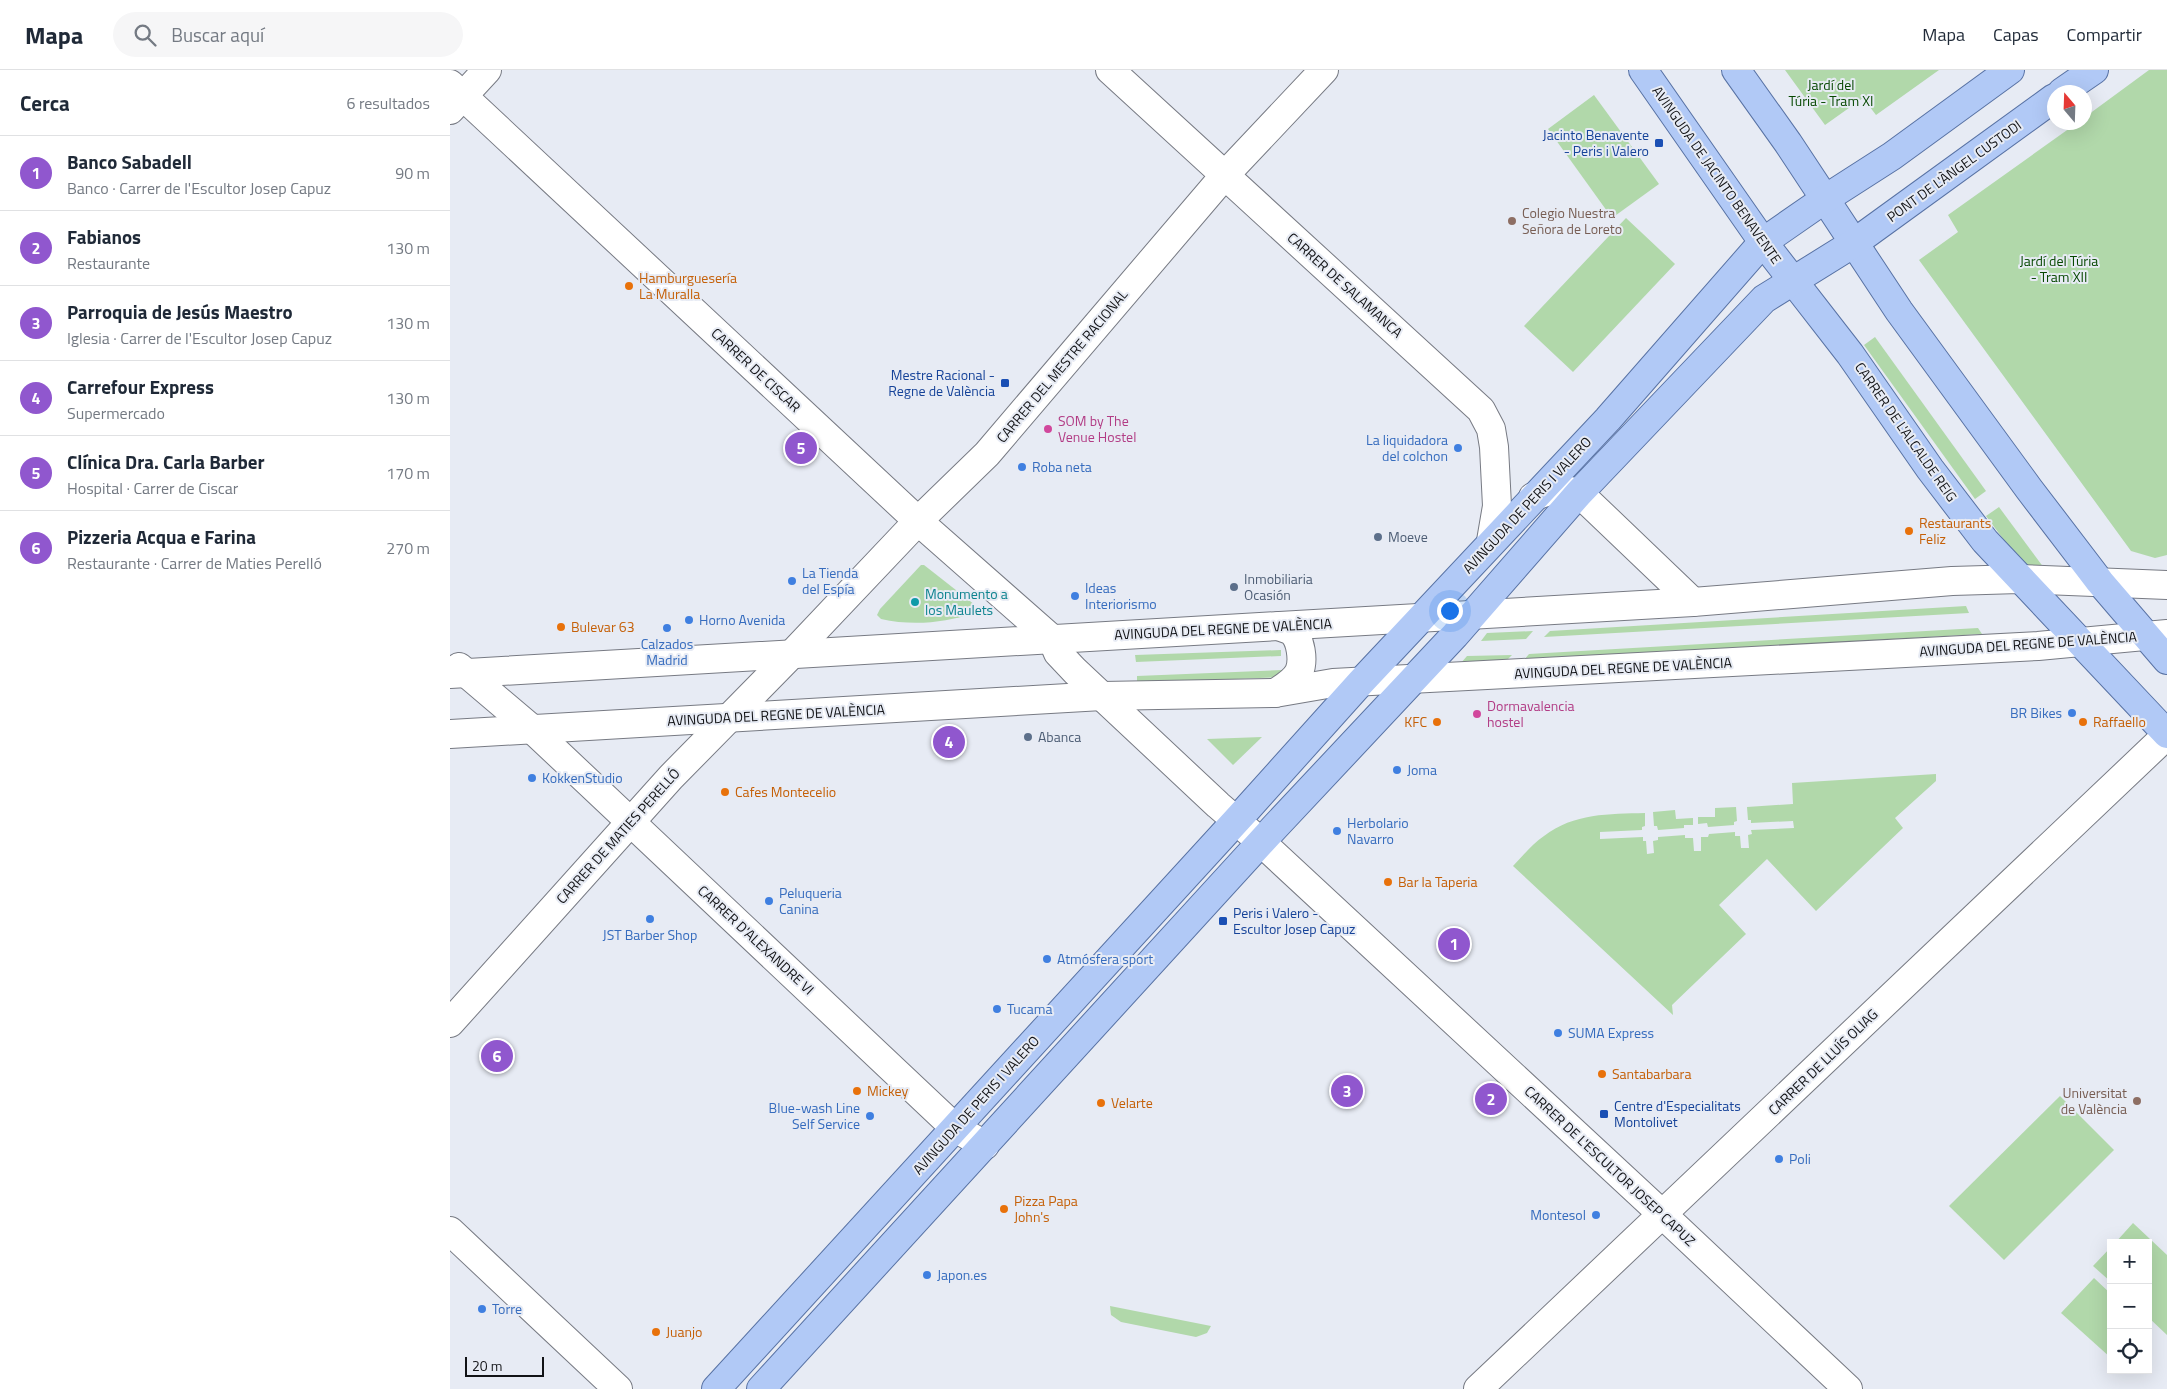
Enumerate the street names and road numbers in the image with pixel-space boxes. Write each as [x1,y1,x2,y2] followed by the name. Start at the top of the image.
[1648,81,1787,268] street label: AVINGUDA DE JACINTO BENAVENTE
[1882,114,2025,227] street label: PONT DE L'ÀNGEL CUSTODI
[1283,227,1408,343] street label: CARRER DE SALAMANCA
[991,284,1132,447] street label: CARRER DEL MESTRE RACIONAL
[707,322,806,417] street label: CARRER DE CISCAR
[1850,358,1963,506] street label: CARRER DE L'ALCALDE REIG
[1457,431,1596,578] street label: AVINGUDA DE PERIS I VALERO
[1114,612,1333,645] street label: AVINGUDA DEL REGNE DE VALÈNCIA
[1919,625,2138,662] street label: AVINGUDA DEL REGNE DE VALÈNCIA
[1514,651,1733,684] street label: AVINGUDA DEL REGNE DE VALÈNCIA
[667,698,886,731] street label: AVINGUDA DEL REGNE DE VALÈNCIA
[551,763,684,908] street label: CARRER DE MATIES PERELLÓ
[693,880,819,999] street label: CARRER D'ALEXANDRE VI
[1763,1004,1882,1120] street label: CARRER DE LLUÍS OLIAG
[907,1031,1044,1179] street label: AVINGUDA DE PERIS I VALERO
[1520,1081,1700,1251] street label: CARRER DE L'ESCULTOR JOSEP CAPUZ

